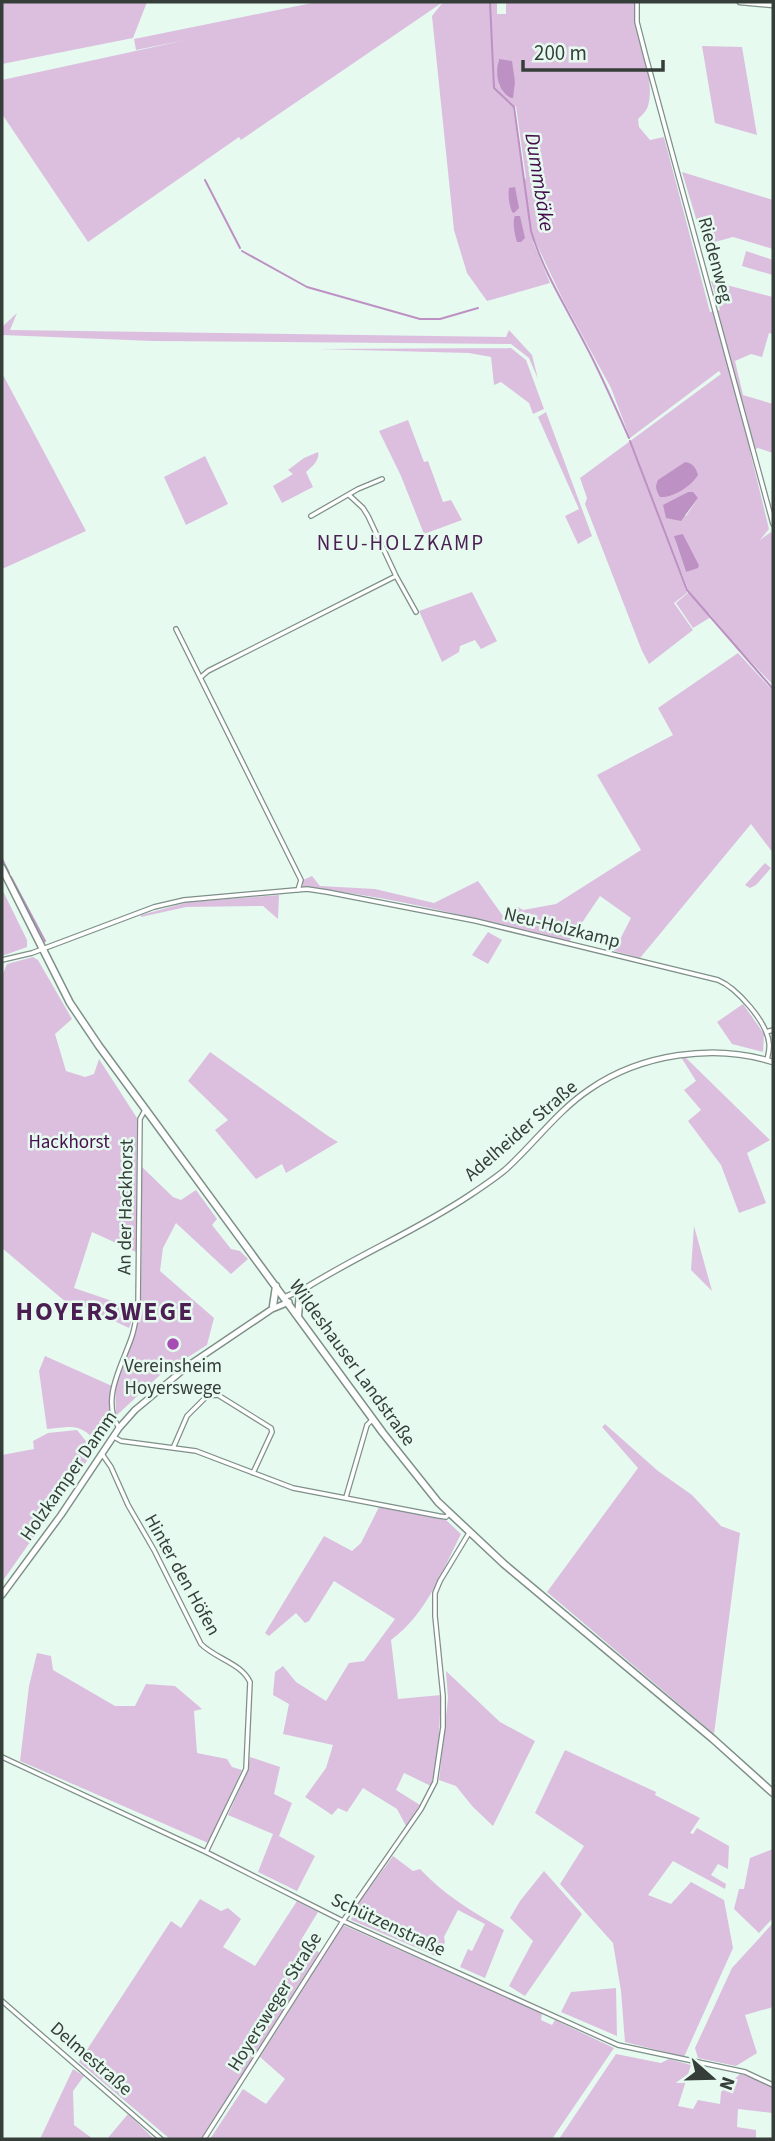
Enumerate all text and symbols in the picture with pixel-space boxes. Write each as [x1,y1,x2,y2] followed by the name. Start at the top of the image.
[523,28,663,72] scale bar
[534,38,587,68] text: 200 m
[517,131,563,233] water label: Dummbäke
[691,214,739,306] street label: Riedenweg
[317,528,485,558] district label: NEU-HOLZKAMP
[501,901,623,955] street label: Neu-Holzkamp
[459,1074,583,1188] street label: Adelheider Straße
[28,1129,110,1156] park label: Hackhorst
[111,1138,141,1275] street label: An der Hackhorst
[282,1274,422,1452] street label: Wildeshauser Landstraße
[16,1293,194,1330] district label: HOYERSWEGE
[165,1336,181,1352] marker: Vereinsheim Hoyerswege
[124,1353,222,1402] place label: Vereinsheim Hoyerswege
[14,1405,124,1547] street label: Holzkamper Damm
[137,1509,227,1641] street label: Hinter den Höfen
[326,1887,450,1963] street label: Schützenstraße
[221,1927,329,2077] street label: Hoyersweger Straße
[44,2016,138,2102] street label: Delmestraße
[677,2043,747,2113] north arrow
[712,2073,741,2094] text: N

